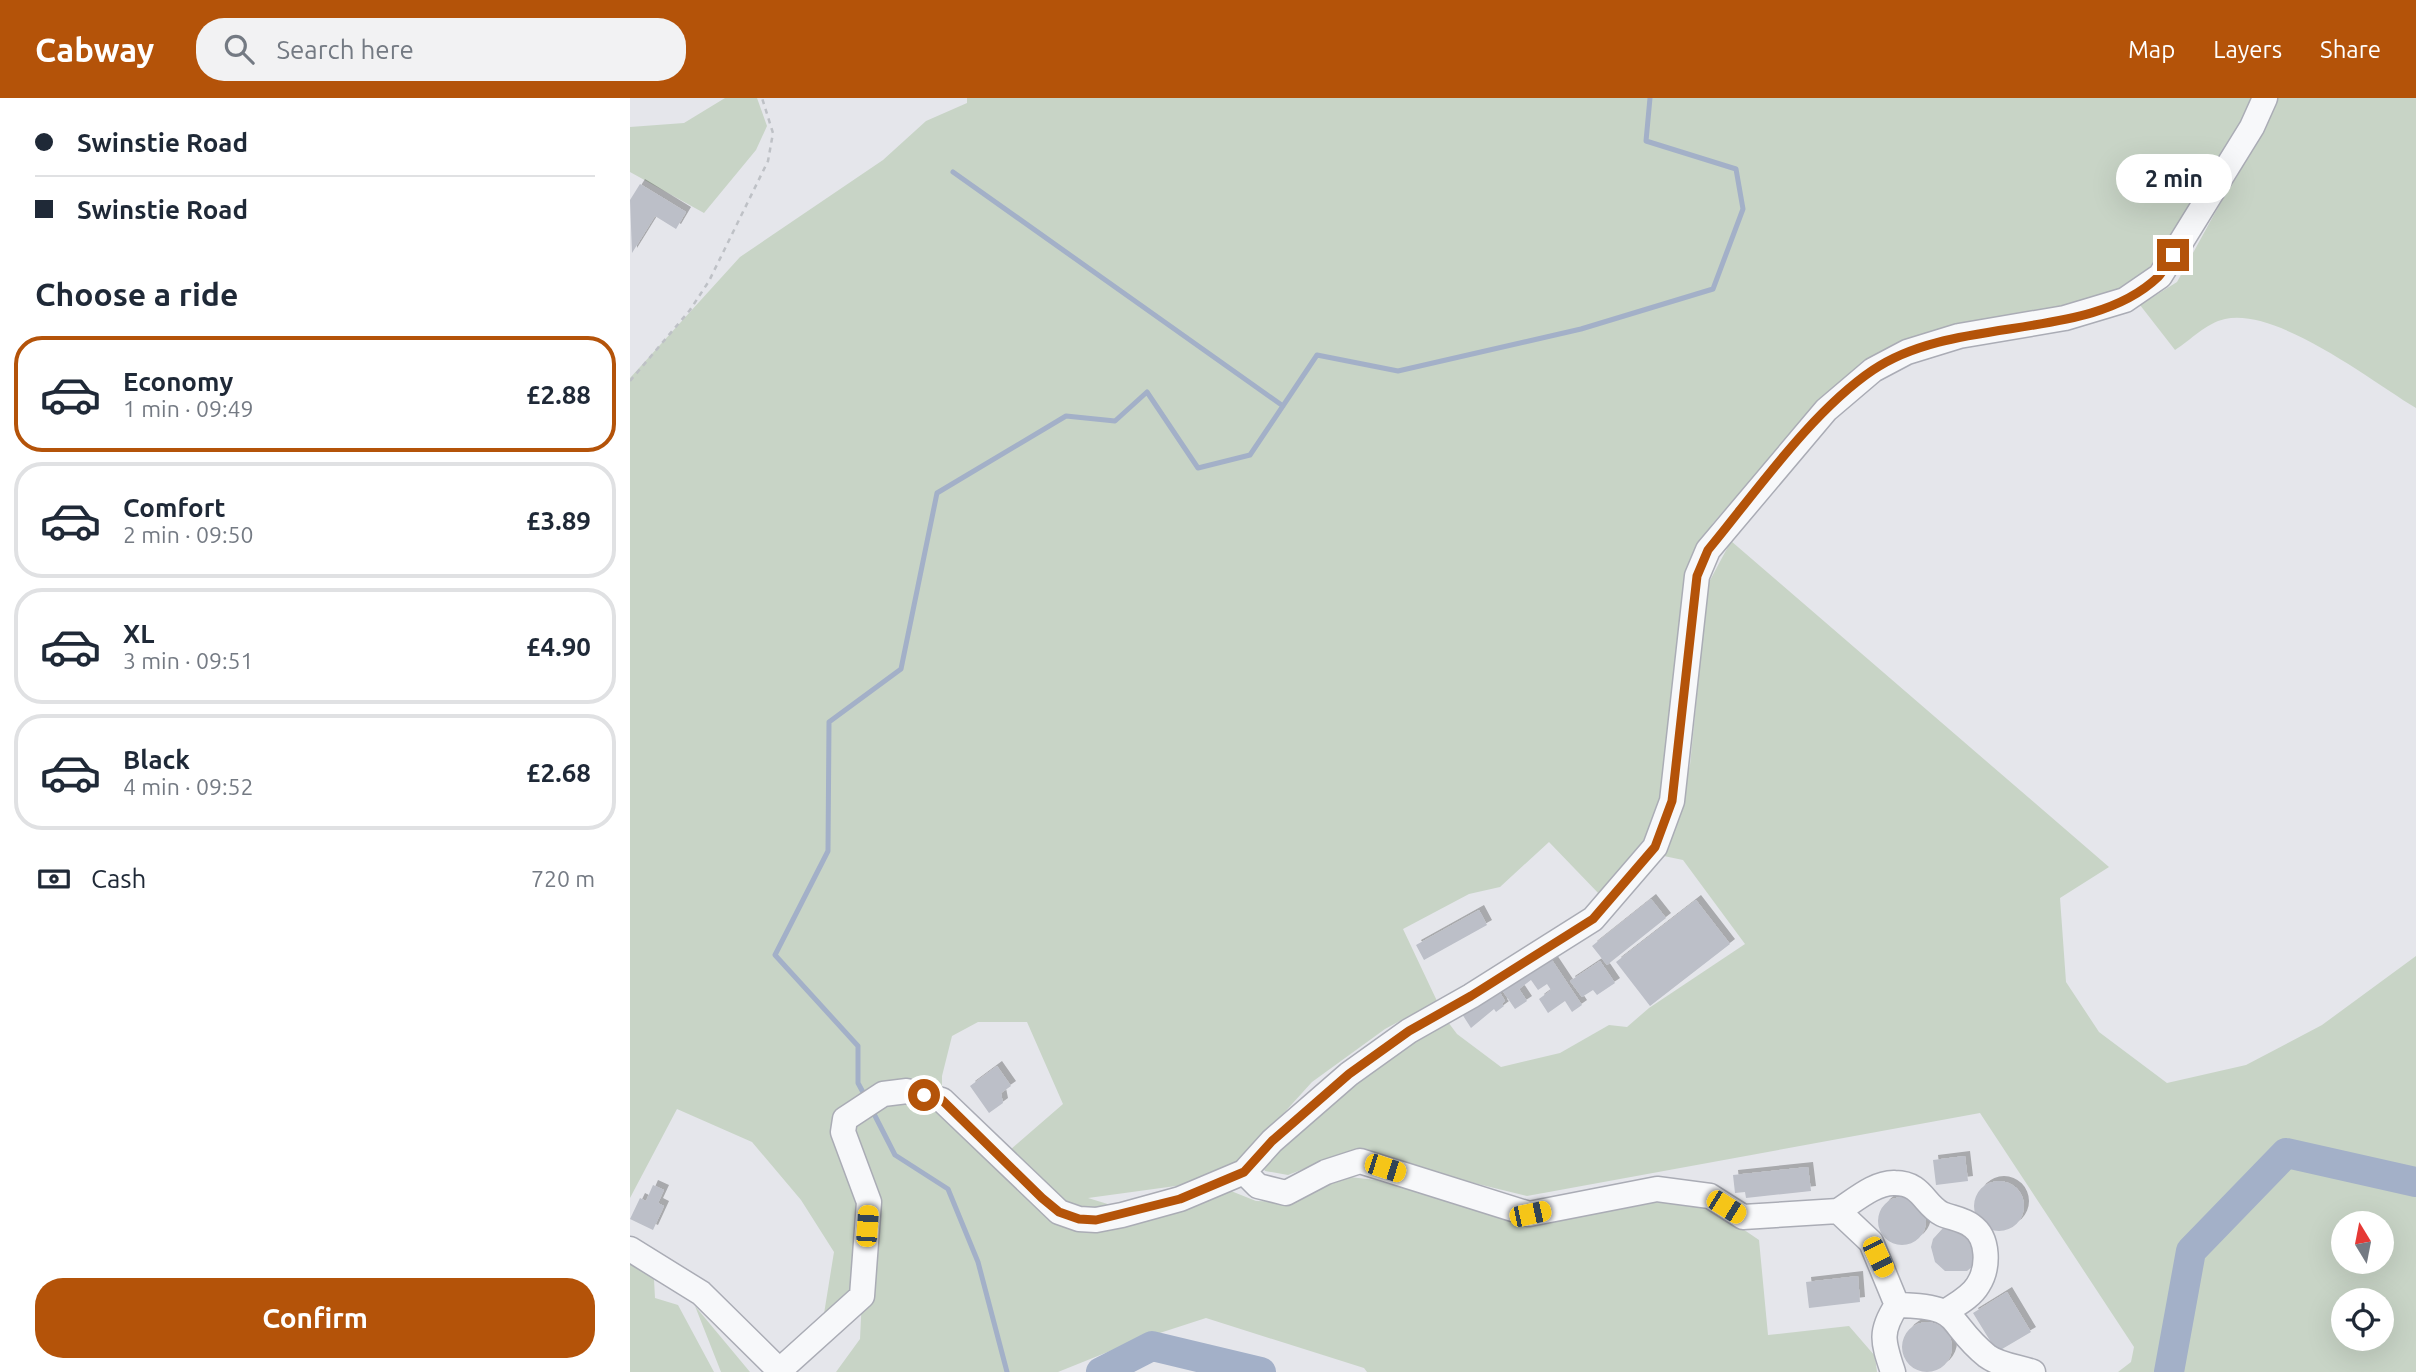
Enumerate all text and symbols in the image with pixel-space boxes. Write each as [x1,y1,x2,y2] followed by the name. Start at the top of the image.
[196,18,686,81] search box
[220,30,258,68] icon: search
[35,31,154,68] text: Cabway
[276,35,414,64] text: Search here
[2128,36,2175,63] text: Map
[2213,36,2282,63] text: Layers
[2320,36,2381,63] text: Share
[77,128,248,157] text: Swinstie Road
[2115,153,2231,202] callout: 2 min
[2145,166,2203,191] text: 2 min
[77,195,248,224] text: Swinstie Road
[2157,239,2189,271] route end
[35,276,238,312] text: Choose a ride
[39,363,102,426] icon: car
[123,367,233,396] text: Economy
[526,380,591,409] text: £2.88
[123,396,254,421] text: 1 min · 09:49
[39,489,102,552] icon: car
[123,493,226,522] text: Comfort
[526,506,591,535] text: £3.89
[123,522,254,547] text: 2 min · 09:50
[39,615,102,678] icon: car
[123,619,154,648] text: XL
[526,632,591,661] text: £4.90
[123,648,254,673] text: 3 min · 09:51
[39,741,102,804] icon: car
[123,745,190,774] text: Black
[526,758,591,787] text: £2.68
[123,774,254,799] text: 4 min · 09:52
[35,860,73,898] icon: cash
[91,864,146,893] text: Cash
[531,866,595,891] text: 720 m
[908,1079,940,1111] route start
[1362,1152,1409,1184] car
[1703,1187,1750,1227] car
[1508,1199,1553,1229] car
[856,1204,879,1248] car
[2331,1211,2394,1274] north arrow
[2331,1211,2394,1351] map controls
[1860,1234,1897,1280] car
[35,1278,595,1358] button: Confirm
[2331,1288,2394,1351] button: locate

